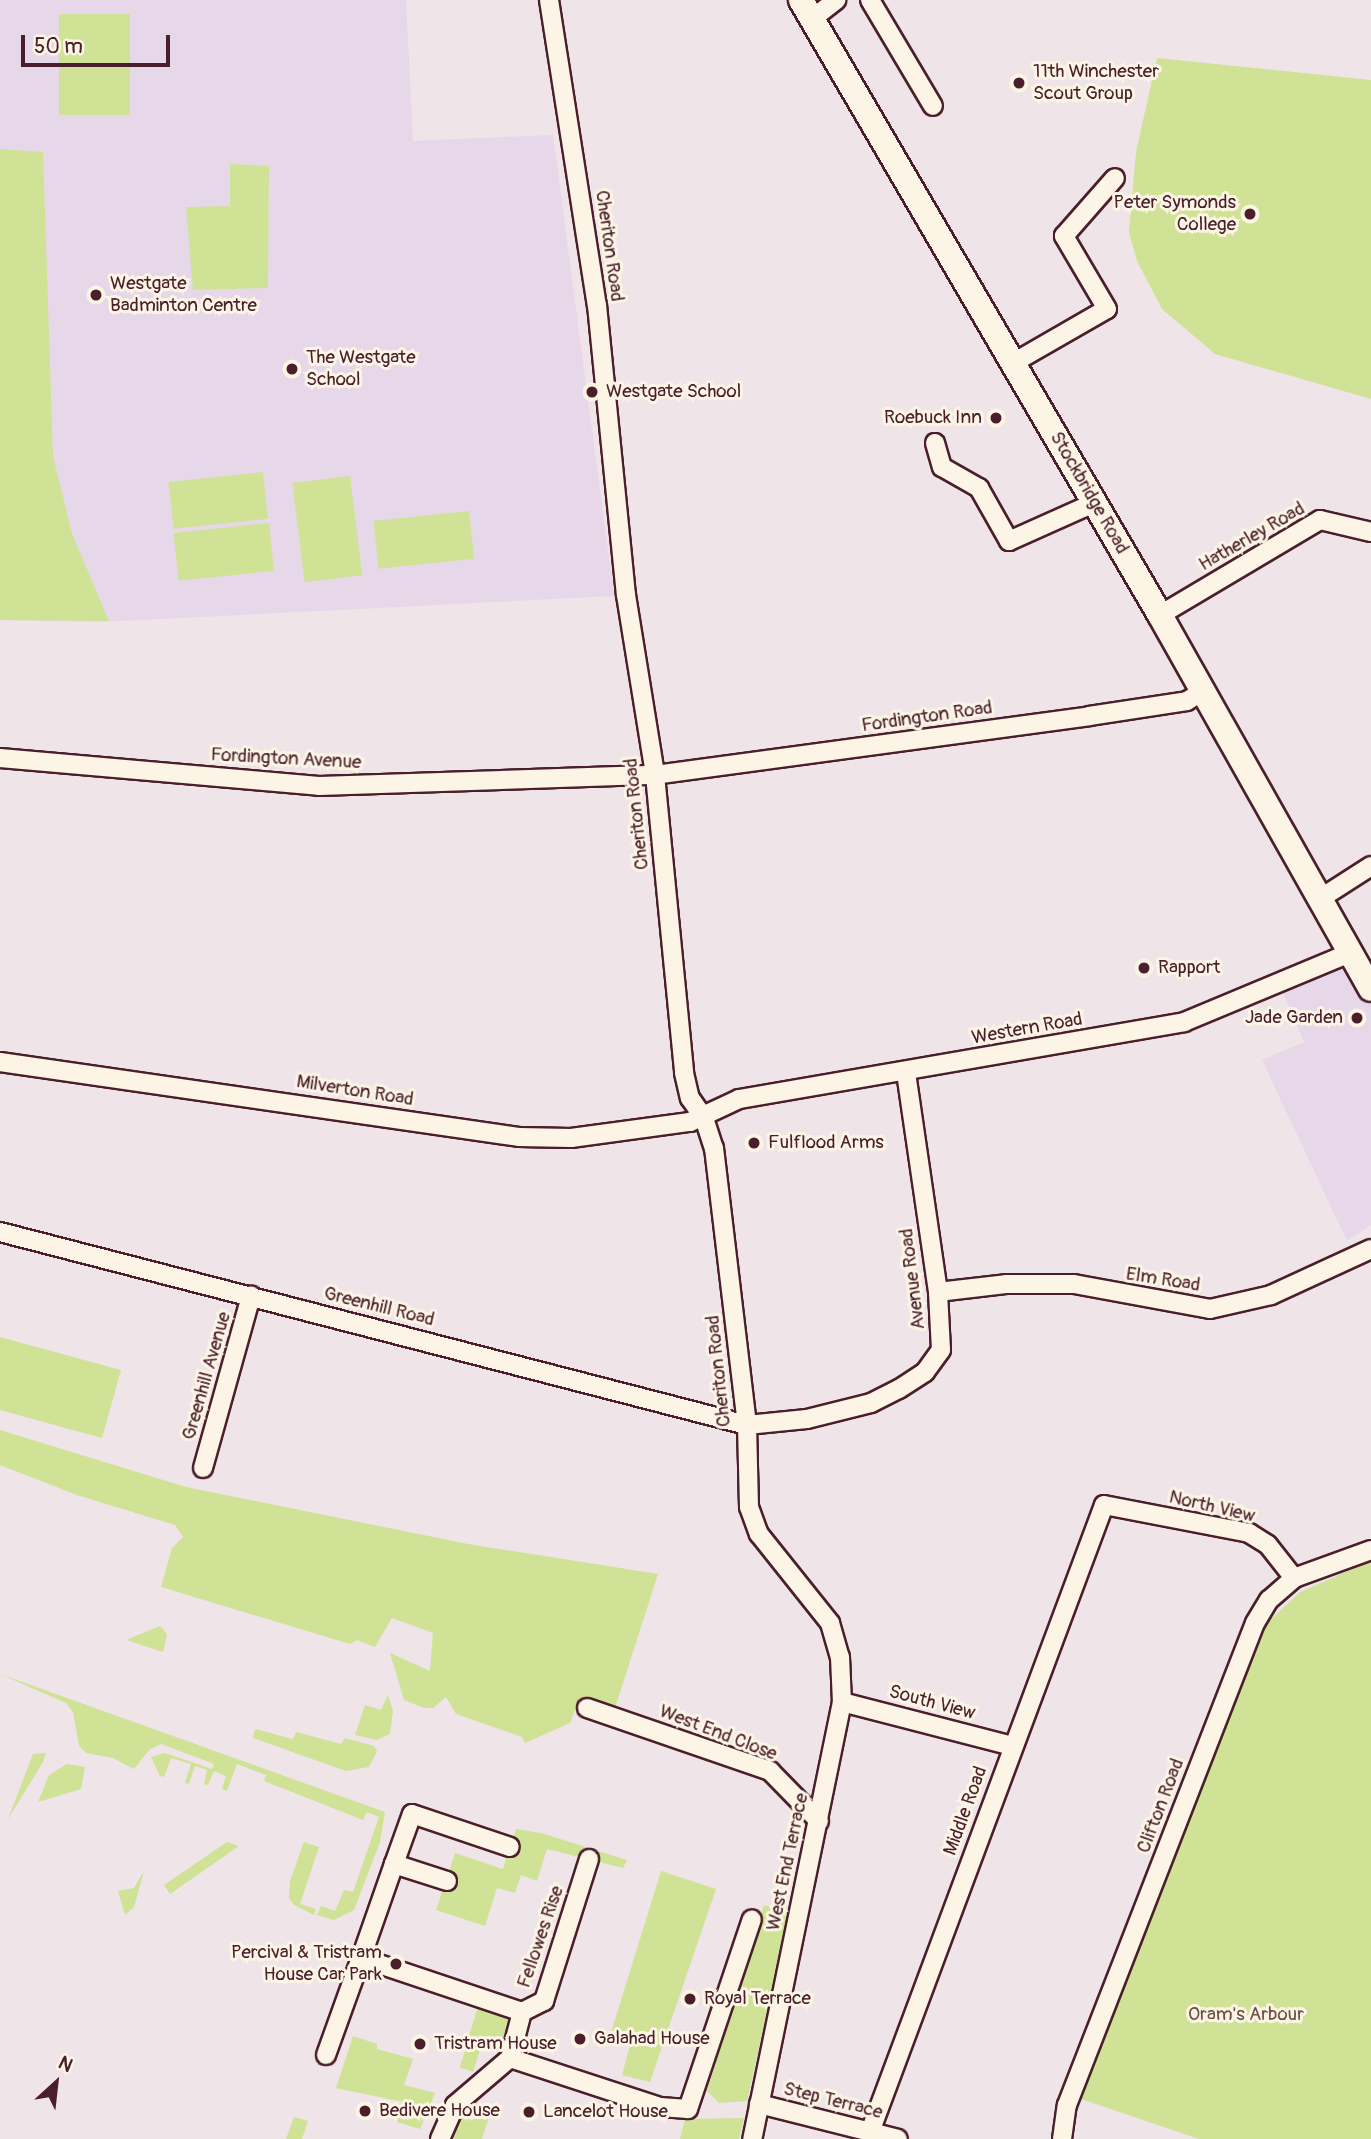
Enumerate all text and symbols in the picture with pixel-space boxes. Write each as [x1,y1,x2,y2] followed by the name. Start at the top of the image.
[24,21,173,65] scale bar
[34,33,83,60] text: 50 m
[1033,61,1159,105] place label: 11th Winchester Scout Group
[1011,75,1027,91] marker: 11th Winchester Scout Group
[590,189,628,303] street label: Cheriton Road
[1114,192,1236,236] place label: Peter Symonds College
[1242,206,1258,222] marker: Peter Symonds College
[110,273,257,317] place label: Westgate Badminton Centre
[88,287,104,303] marker: Westgate Badminton Centre
[306,347,416,391] place label: The Westgate School
[284,361,300,377] marker: The Westgate School
[606,381,741,403] place label: Westgate School
[584,384,600,400] marker: Westgate School
[884,407,982,429] place label: Roebuck Inn
[988,410,1004,426] marker: Roebuck Inn
[1045,428,1133,558] street label: Stockbridge Road
[1195,498,1309,576] street label: Hatherley Road
[860,697,994,737] street label: Fordington Road
[210,744,362,774] street label: Fordington Avenue
[620,757,654,871] street label: Cheriton Road
[1158,957,1220,979] place label: Rapport
[1136,960,1152,976] marker: Rapport
[1245,1007,1343,1029] place label: Jade Garden
[970,1008,1084,1050] street label: Western Road
[1349,1010,1365,1026] marker: Jade Garden
[295,1070,415,1112] street label: Milverton Road
[768,1132,884,1154] place label: Fulflood Arms
[746,1135,762,1151] marker: Fulflood Arms
[895,1227,931,1331] street label: Avenue Road
[1124,1263,1202,1297] street label: Elm Road
[321,1282,437,1332] street label: Greenhill Road
[178,1309,236,1443] street label: Greenhill Avenue
[702,1314,736,1428] street label: Cheriton Road
[1167,1486,1257,1528] street label: North View
[886,1681,978,1725] street label: South View
[656,1700,780,1766] street label: West End Close
[1133,1756,1189,1856] street label: Clifton Road
[939,1763,993,1859] street label: Middle Road
[762,1791,814,1933] street label: West End Terrace
[513,1883,569,1991] street label: Fellowes Rise
[231,1942,382,1986] place label: Percival & Tristram House Car Park
[388,1956,404,1972] marker: Percival & Tristram House Car Park
[704,1988,811,2010] place label: Royal Terrace
[682,1991,698,2007] marker: Royal Terrace
[1188,2004,1304,2026] park label: Oram's Arbour
[594,2028,710,2050] place label: Galahad House
[572,2031,588,2047] marker: Galahad House
[434,2033,557,2055] place label: Tristram House
[412,2036,428,2052] marker: Tristram House
[21,2048,91,2118] north arrow
[54,2051,77,2078] text: N
[781,2078,885,2124] street label: Step Terrace
[379,2100,500,2122] place label: Bedivere House
[543,2101,668,2123] place label: Lancelot House
[357,2103,373,2119] marker: Bedivere House
[521,2104,537,2120] marker: Lancelot House

